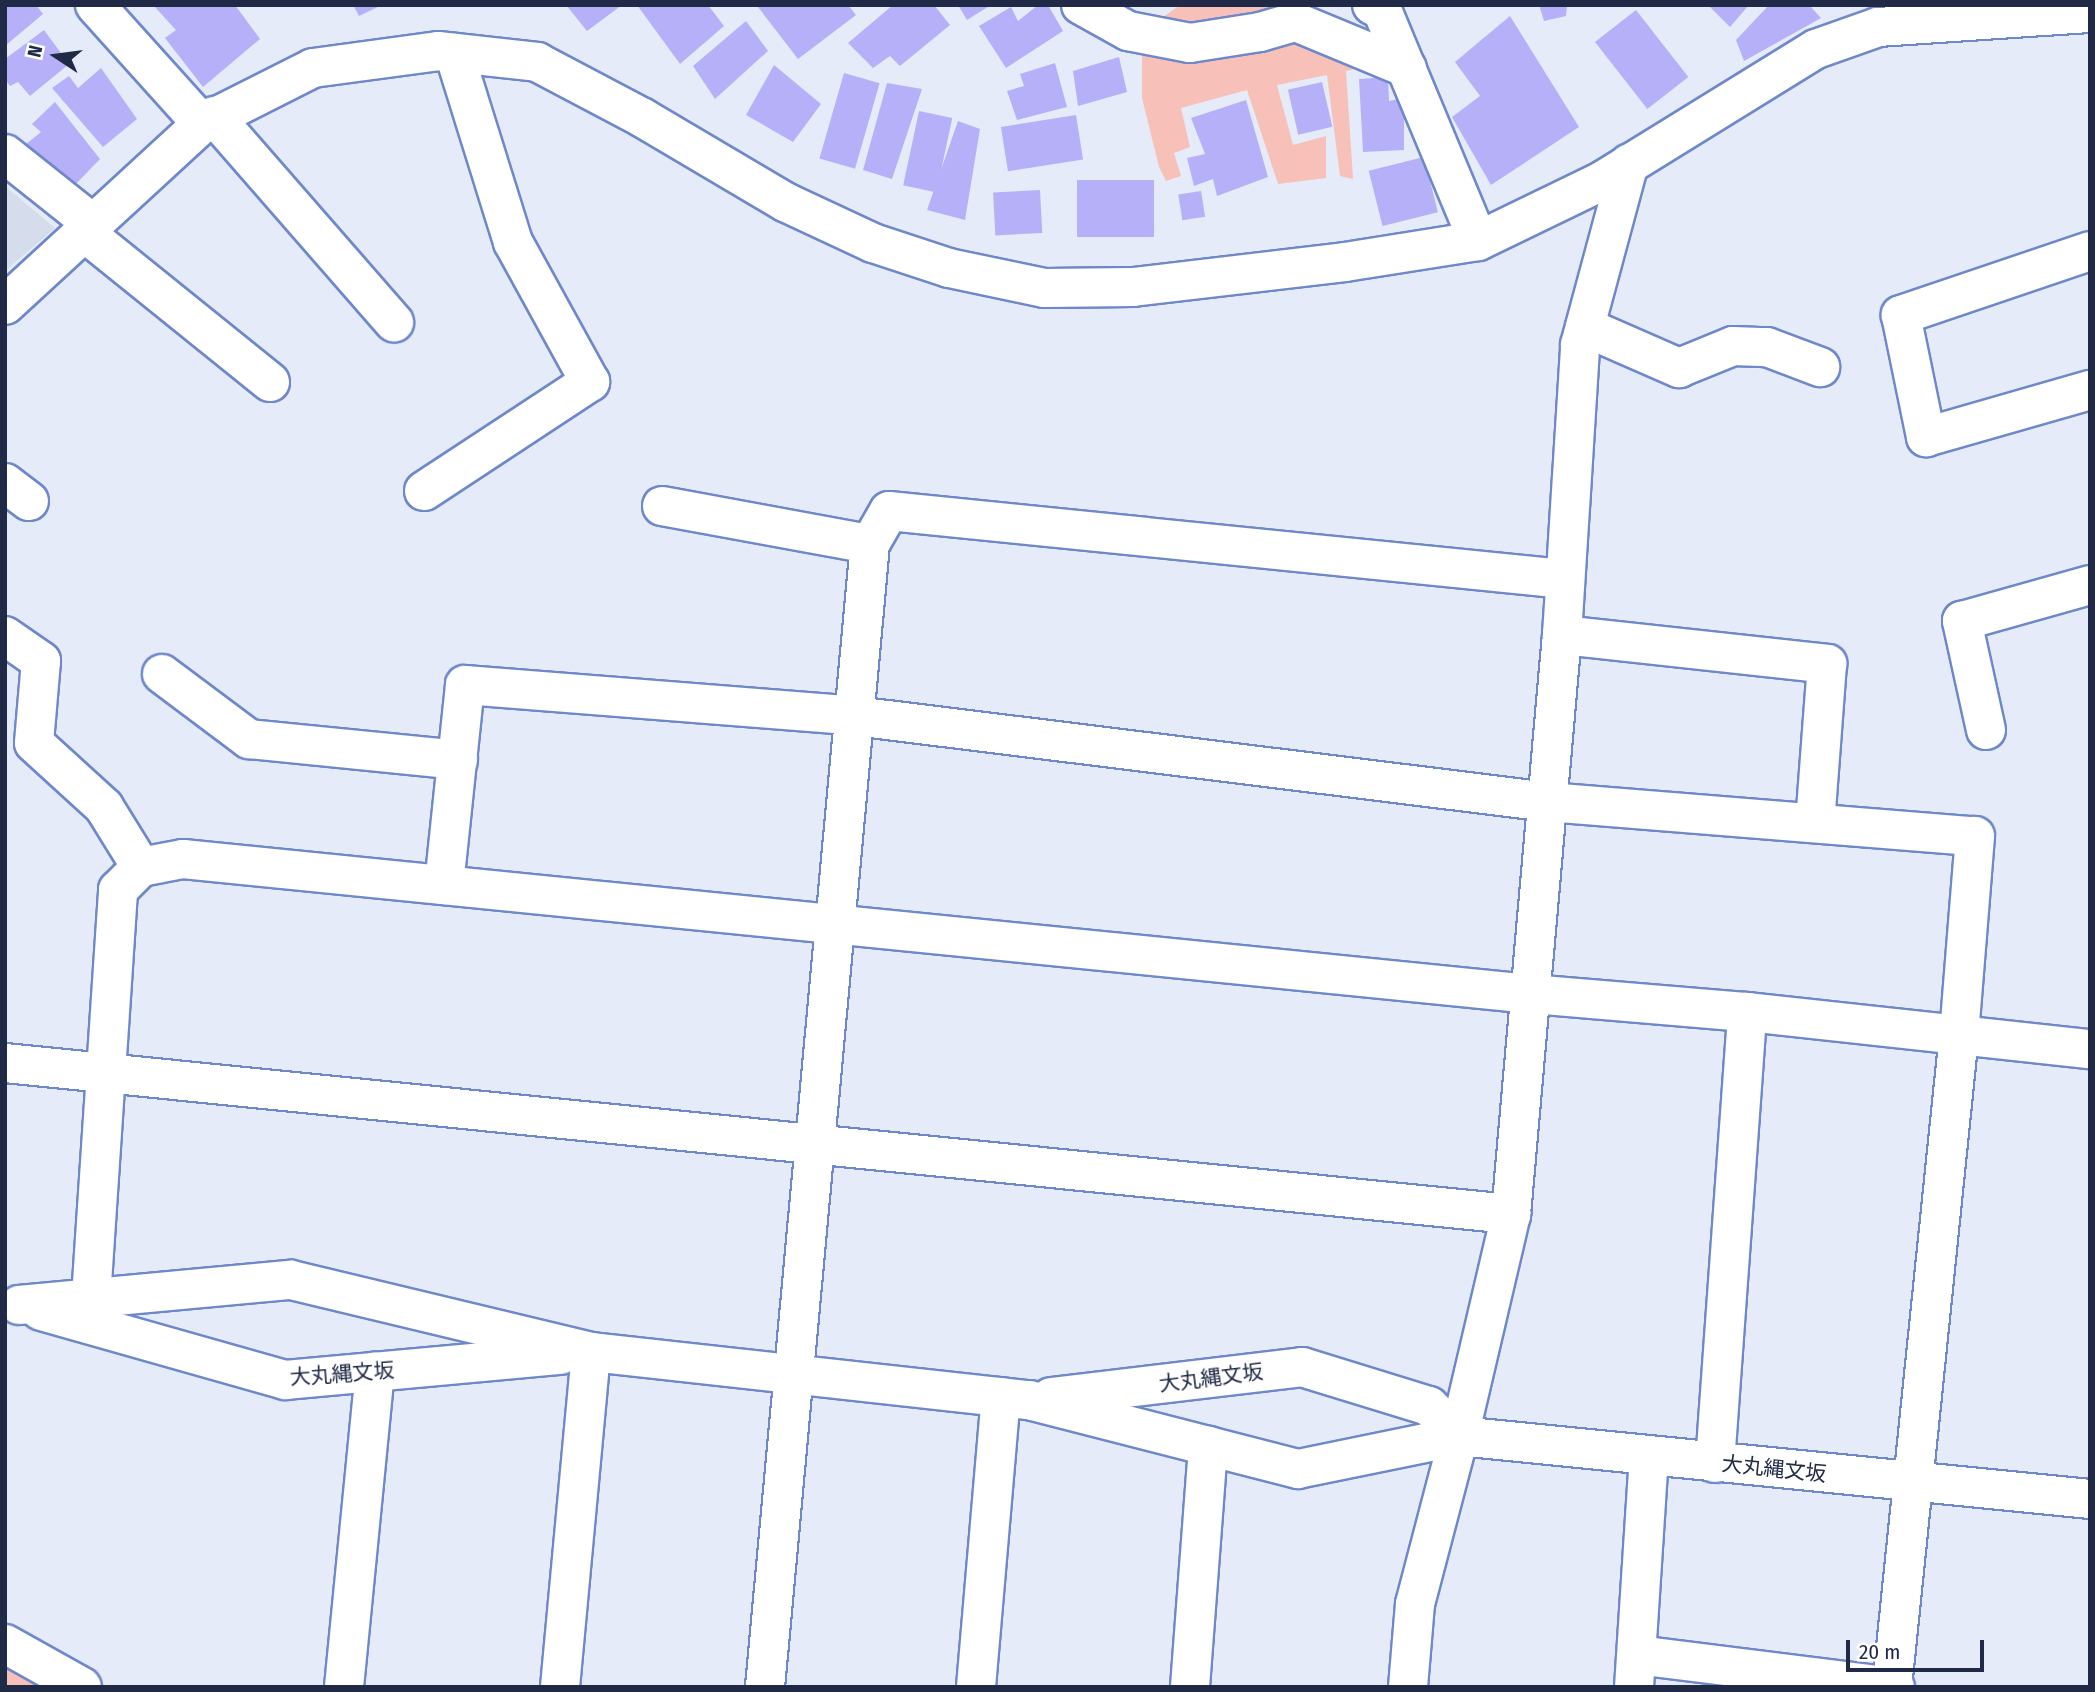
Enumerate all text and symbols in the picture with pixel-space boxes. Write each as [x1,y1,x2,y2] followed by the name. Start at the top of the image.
[21,21,91,91] north arrow
[23,43,48,59] text: N
[289,1358,395,1390] street label: 大丸縄文坂
[1157,1359,1265,1397] street label: 大丸縄文坂
[1720,1451,1828,1487] street label: 大丸縄文坂
[1850,1626,1988,1670] scale bar
[1859,1639,1900,1665] text: 20 m

